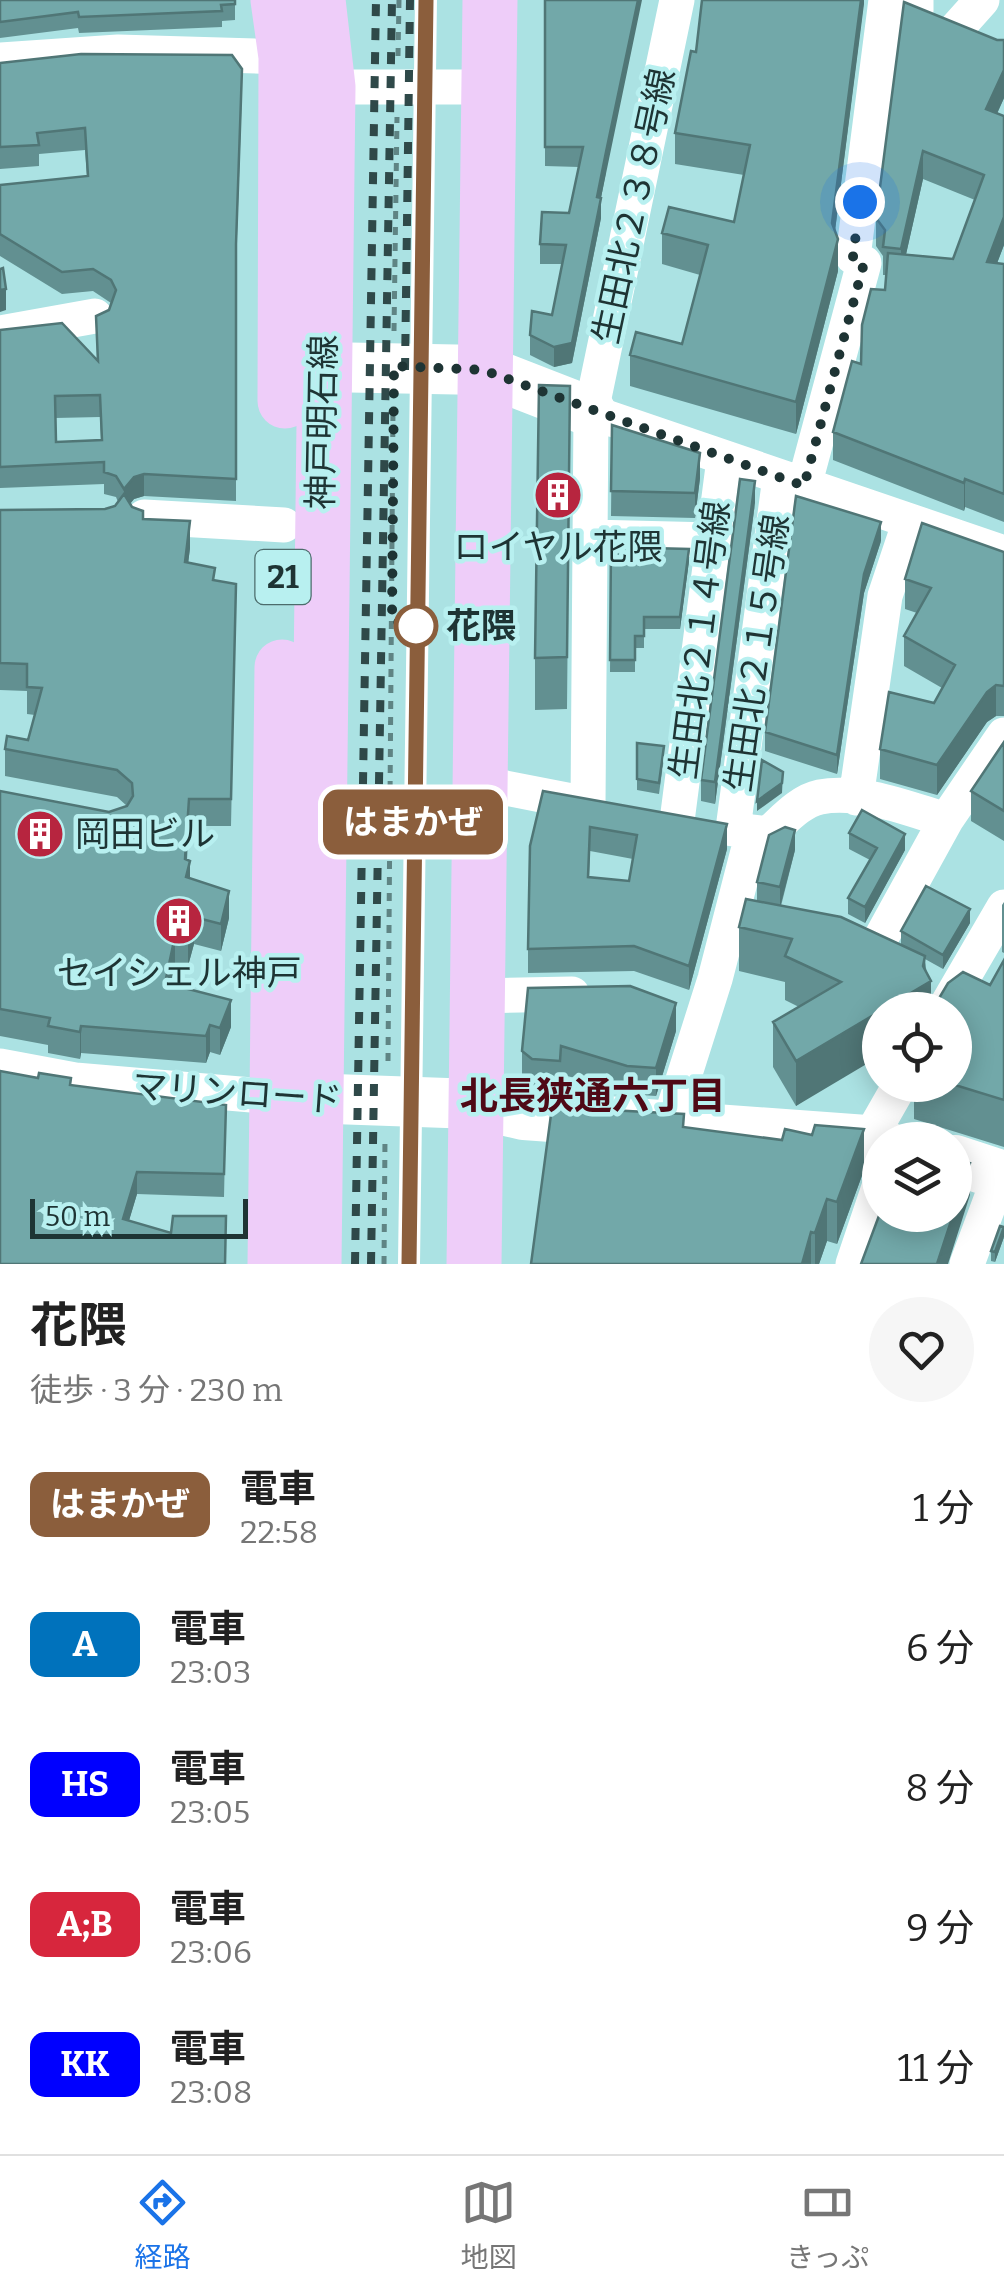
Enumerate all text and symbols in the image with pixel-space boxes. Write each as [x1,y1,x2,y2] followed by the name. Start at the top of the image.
[584,65,684,347] street label: 生田北２３８号線
[835,177,885,227] your location
[299,334,345,510] street label: 神戸明石線
[532,469,584,521] building icon: ロイヤル花隈
[662,498,738,782] street label: 生田北２１４号線
[717,511,797,795] street label: 生田北２１５号線
[454,526,662,568] place label: ロイヤル花隈
[256,550,310,604] road number: 21
[395,605,437,647] marker: 花隈
[446,605,516,647] place label: 花隈
[343,790,483,854] line badge: はまかぜ
[343,801,483,843] text: はまかぜ
[14,808,66,860] building icon: 岡田ビル
[75,813,215,855] place label: 岡田ビル
[153,895,205,947] building icon: セイシェル神戸
[56,952,302,994] place label: セイシェル神戸
[862,992,972,1232] map controls
[862,992,972,1102] button: locate
[131,1065,343,1121] street label: マリンロード
[460,1073,726,1119] district label: 北長狭通六丁目
[862,1122,972,1232] button: layers
[30,1194,248,1238] scale bar
[45,1200,110,1233] text: 50 m
[30,1297,126,1355] text: 花隈
[869,1297,974,1402] button: heart
[30,1371,283,1409] text: 徒歩 · 3 分 · 230 m
[240,1466,316,1512] text: 電車
[50,1483,190,1525] text: はまかぜ
[913,1485,974,1531] text: 1 分
[240,1513,318,1551] text: 22:58
[170,1606,246,1652] text: 電車
[73,1623,97,1665] text: A
[906,1625,974,1671] text: 6 分
[170,1653,251,1691] text: 23:03
[170,1746,246,1792] text: 電車
[61,1763,109,1805] text: HS
[906,1765,974,1811] text: 8 分
[170,1793,250,1831] text: 23:05
[170,1886,246,1932] text: 電車
[57,1903,113,1945] text: A;B
[906,1905,974,1951] text: 9 分
[170,1933,252,1971] text: 23:06
[170,2026,246,2072] text: 電車
[60,2043,110,2085] text: KK
[898,2045,974,2091] text: 11 分
[170,2073,252,2111] text: 23:08
[135,2175,191,2275] tab: 経路
[461,2175,517,2275] tab: 地図
[786,2175,869,2275] tab: きっぷ

